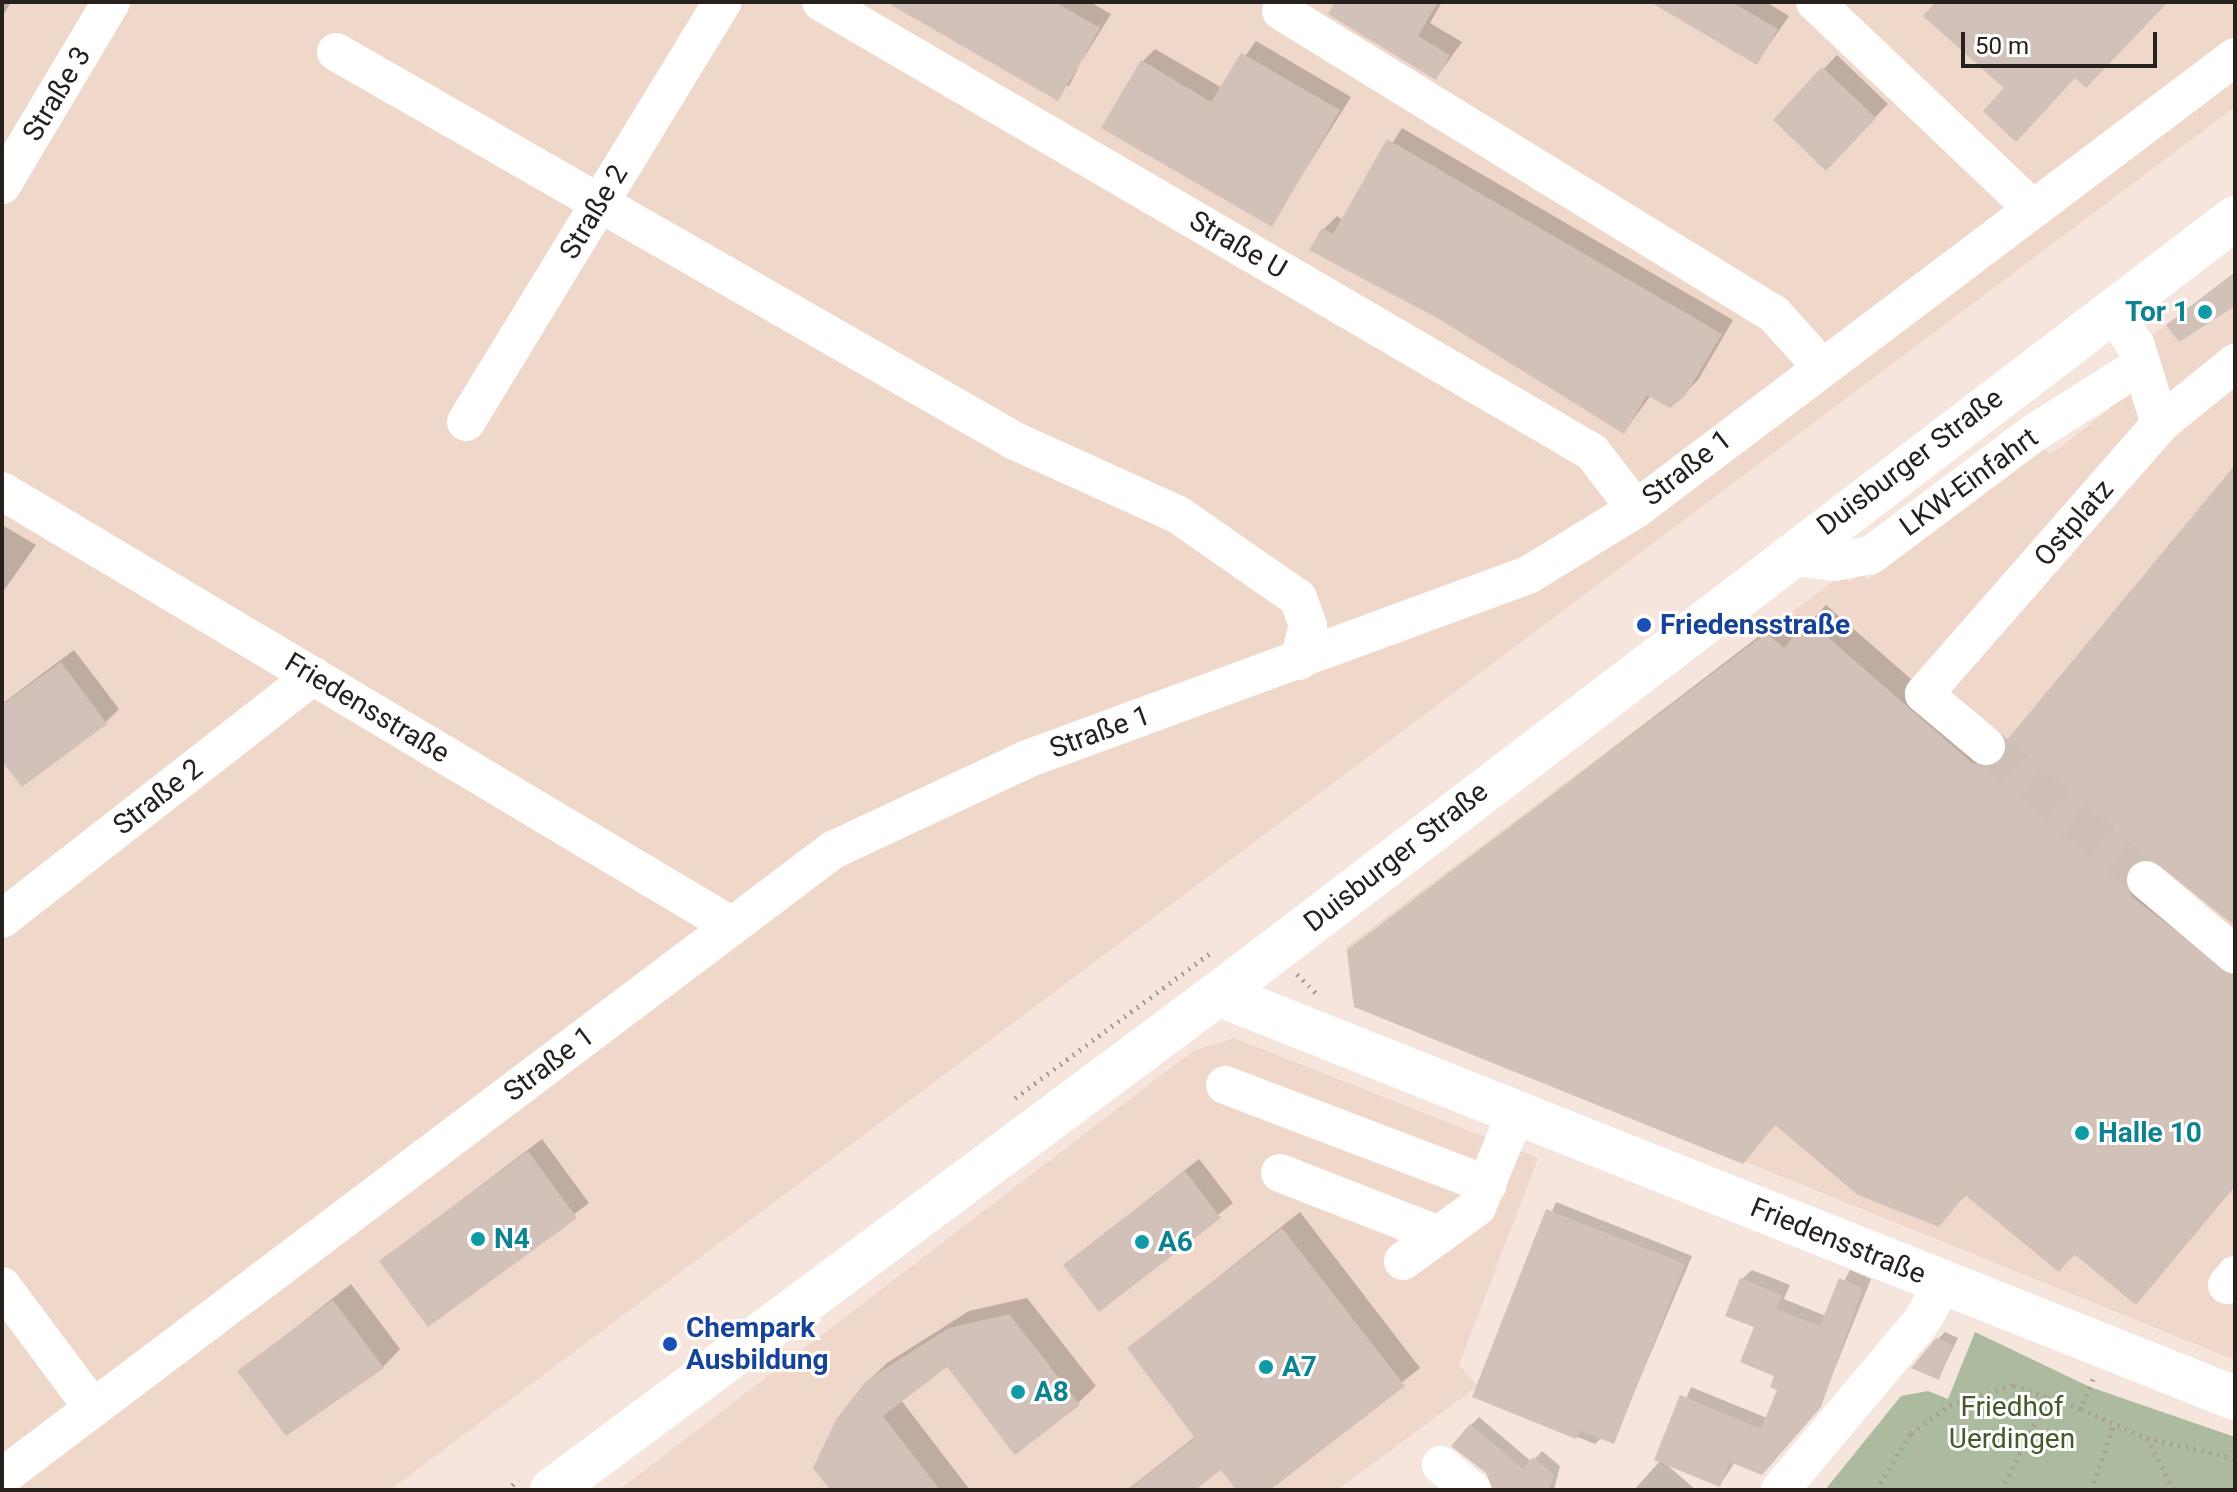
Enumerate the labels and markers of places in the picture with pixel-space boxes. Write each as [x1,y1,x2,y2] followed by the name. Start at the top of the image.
[2125,295,2189,329] place label: Tor 1
[2196,303,2214,321] marker: Tor 1
[1660,608,1850,642] place label: Friedensstraße
[1635,616,1653,634] marker: Friedensstraße
[2098,1116,2202,1150] place label: Halle 10
[2073,1124,2091,1142] marker: Halle 10
[494,1222,530,1256] place label: N4
[1158,1225,1193,1259] place label: A6
[469,1230,487,1248] marker: N4
[1133,1233,1151,1251] marker: A6
[686,1311,828,1377] place label: Chempark Ausbildung
[661,1335,679,1353] marker: Chempark Ausbildung
[1282,1350,1317,1384] place label: A7
[1257,1358,1275,1376] marker: A7
[1034,1375,1069,1409] place label: A8
[1009,1383,1027,1401] marker: A8

